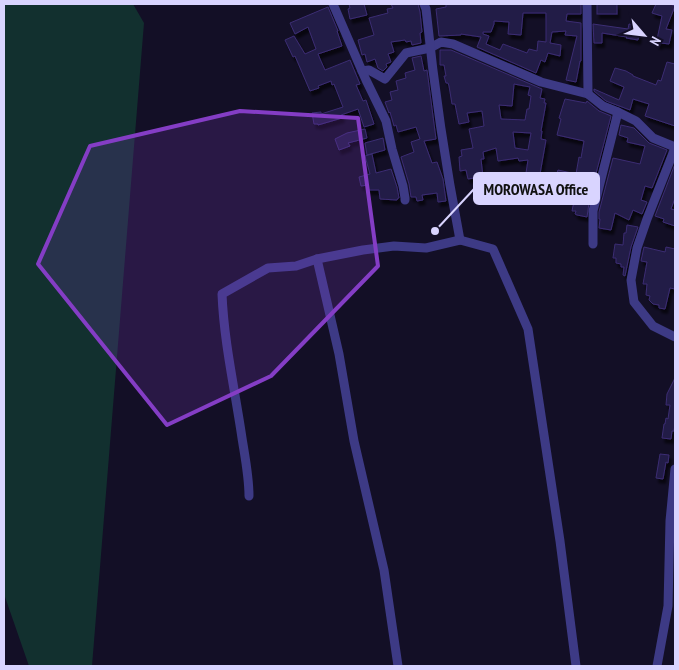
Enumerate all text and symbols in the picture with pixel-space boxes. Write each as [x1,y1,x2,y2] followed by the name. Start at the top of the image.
[619,10,669,60] north arrow
[646,34,665,49] text: N
[474,173,599,204] callout: MOROWASA Office
[484,179,589,199] text: MOROWASA Office

